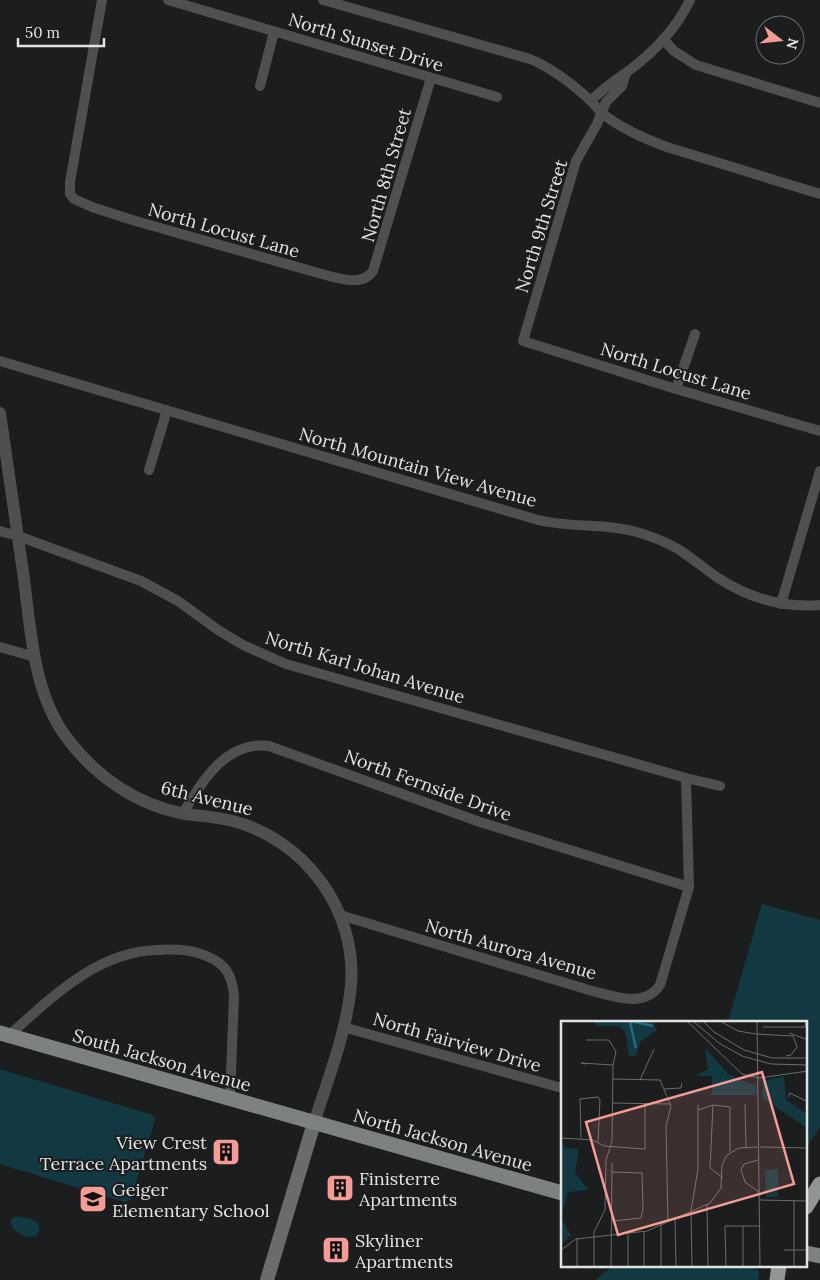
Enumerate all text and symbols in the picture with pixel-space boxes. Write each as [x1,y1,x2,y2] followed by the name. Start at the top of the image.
[286,7,447,77] street label: North Sunset Drive
[18,15,104,47] scale bar
[755,15,805,65] north arrow
[25,23,60,42] text: 50 m
[782,36,803,51] text: N
[356,105,416,245] street label: North 8th Street
[510,156,572,296] street label: North 9th Street
[146,197,303,263] street label: North Locust Lane
[598,337,754,405] street label: North Locust Lane
[296,422,540,512] street label: North Mountain View Avenue
[262,626,468,708] street label: North Karl Johan Avenue
[341,744,515,826] street label: North Fernside Drive
[159,775,256,821] street label: 6th Avenue
[423,913,600,985] street label: North Aurora Avenue
[370,1007,544,1077] street label: North Fairview Drive
[561,1021,808,1268] inset map
[70,1024,254,1097] street label: South Jackson Avenue
[351,1103,535,1177] street label: North Jackson Avenue
[40,1131,207,1175] place label: View Crest Terrace Apartments
[211,1137,241,1167] building icon: View Crest Terrace Apartments
[358,1167,457,1211] place label: Finisterre Apartments
[325,1173,355,1203] building icon: Finisterre Apartments
[112,1178,270,1222] place label: Geiger Elementary School
[78,1184,108,1214] school or university icon: Geiger Elementary School
[354,1229,453,1273] place label: Skyliner Apartments
[321,1235,351,1265] building icon: Skyliner Apartments

